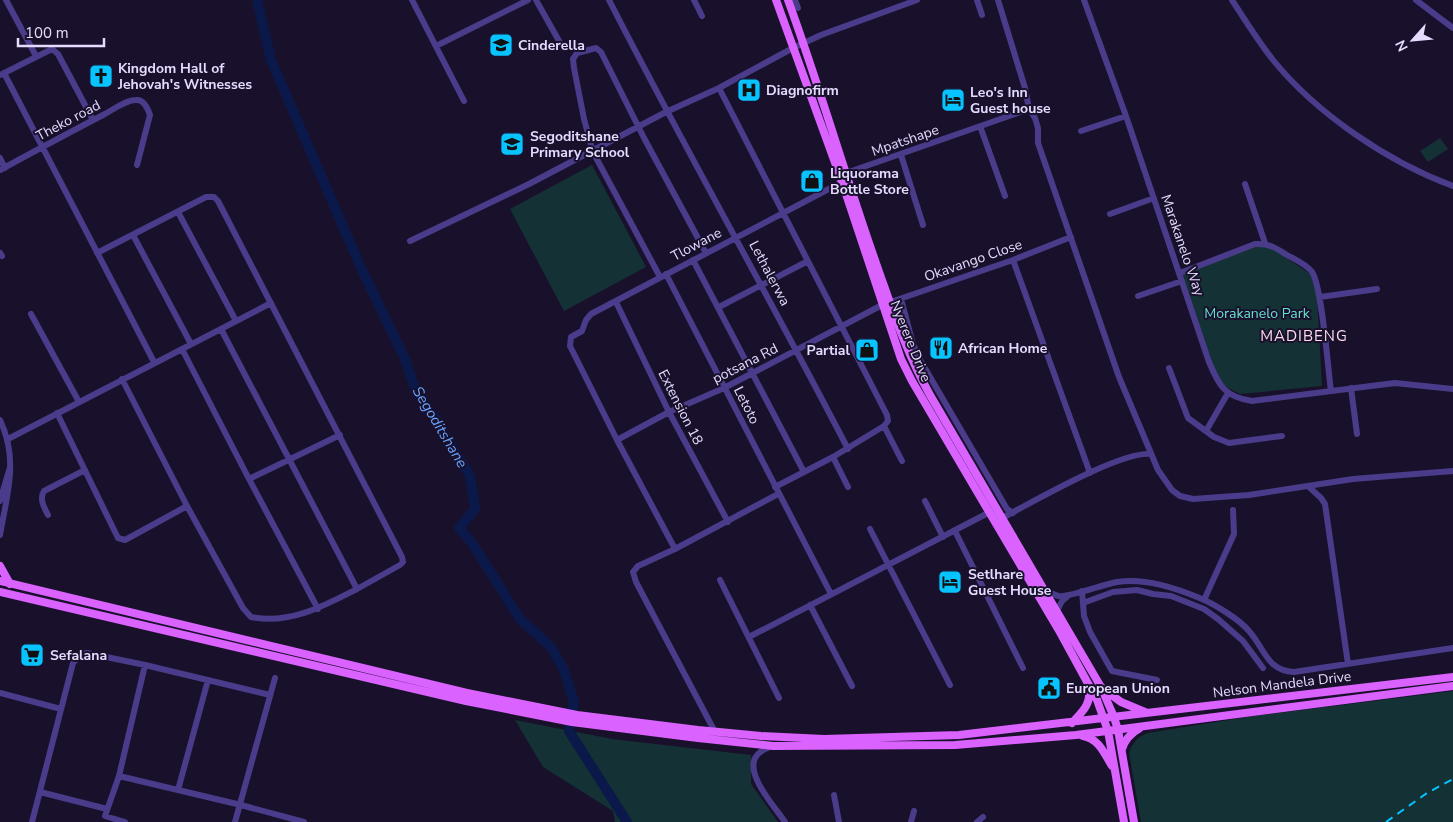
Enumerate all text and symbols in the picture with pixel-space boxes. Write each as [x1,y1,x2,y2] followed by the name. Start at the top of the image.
[18,15,104,47] scale bar
[1388,15,1438,65] north arrow
[25,23,69,43] text: 100 m
[488,32,514,58] school or university icon: Cinderella
[518,36,585,55] place label: Cinderella
[1391,37,1413,55] text: N
[117,59,252,94] place label: Kingdom Hall of Jehovah's Witnesses
[88,63,114,89] church icon: Kingdom Hall of Jehovah's Witnesses
[736,77,762,103] hospital icon: Diagnofirm
[766,81,839,100] place label: Diagnofirm
[970,83,1051,118] place label: Leo's Inn Guest house
[940,87,966,113] hotel icon: Leo's Inn Guest house
[33,96,104,145] street label: Theko road
[869,120,941,161] street label: Mpatshape
[530,127,630,162] place label: Segoditshane Primary School
[499,131,525,157] school or university icon: Segoditshane Primary School
[830,164,909,199] place label: Liquorama Bottle Store
[799,168,825,194] shop icon: Liquorama Bottle Store
[1156,192,1209,299] street label: Marakanelo Way
[668,223,725,266] street label: Tlowane
[922,235,1025,286] street label: Okavango Close
[744,237,795,309] street label: Lethalerwa
[886,298,936,385] street label: Nyerere Drive
[1204,304,1311,323] park label: Morakanelo Park
[1260,326,1348,346] district label: MADIBENG
[928,335,954,361] restaurant icon: African Home
[854,337,880,363] shop icon: Partial
[709,339,781,388] street label: potsana Rd
[958,339,1048,358] place label: African Home
[807,341,851,360] place label: Partial
[654,366,708,448] street label: Extension 18
[408,382,472,472] water label: Segoditshane
[729,383,764,428] street label: Letoto
[968,565,1052,600] place label: Setlhare Guest House
[937,569,963,595] hotel icon: Setlhare Guest House
[19,642,45,668] supermarket icon: Sefalana
[50,646,107,665] place label: Sefalana
[1212,667,1352,702] street label: Nelson Mandela Drive
[1036,675,1062,701] public building icon: European Union
[1066,679,1170,698] place label: European Union

